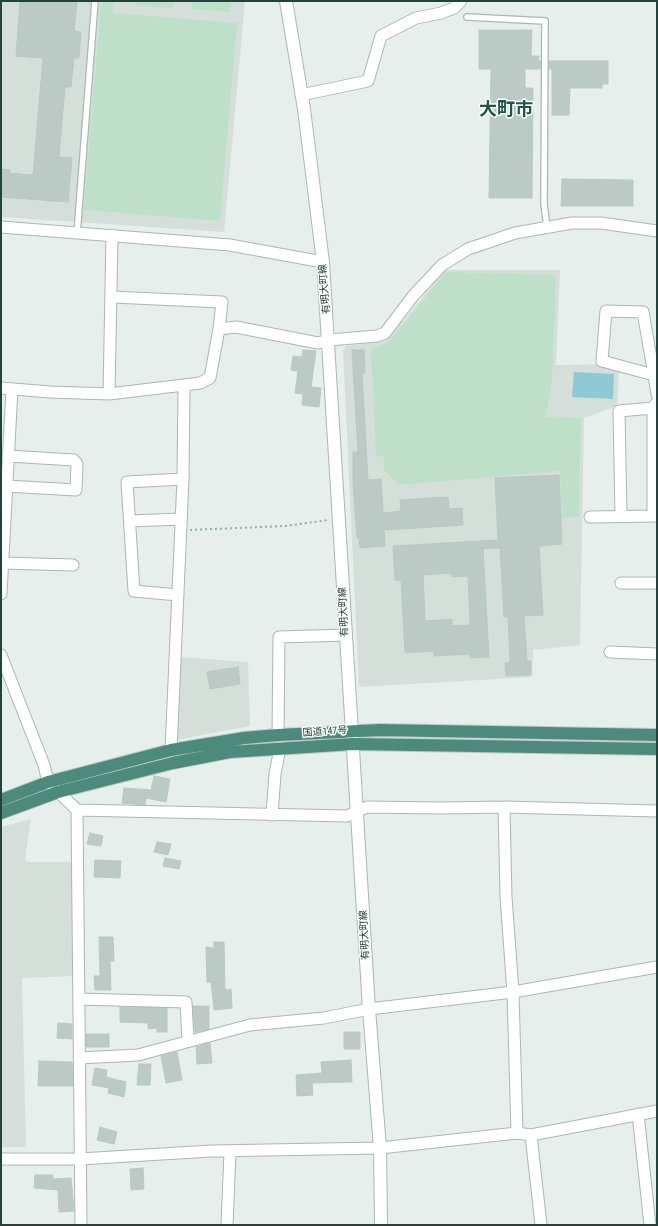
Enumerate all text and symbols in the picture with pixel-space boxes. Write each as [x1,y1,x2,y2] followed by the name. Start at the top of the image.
[479,99,533,121] district label: 大町市
[317,264,333,314] street label: 有明大町線
[337,587,351,637] street label: 有明大町線
[302,724,348,740] street label: 国道147号
[358,910,372,960] street label: 有明大町線

